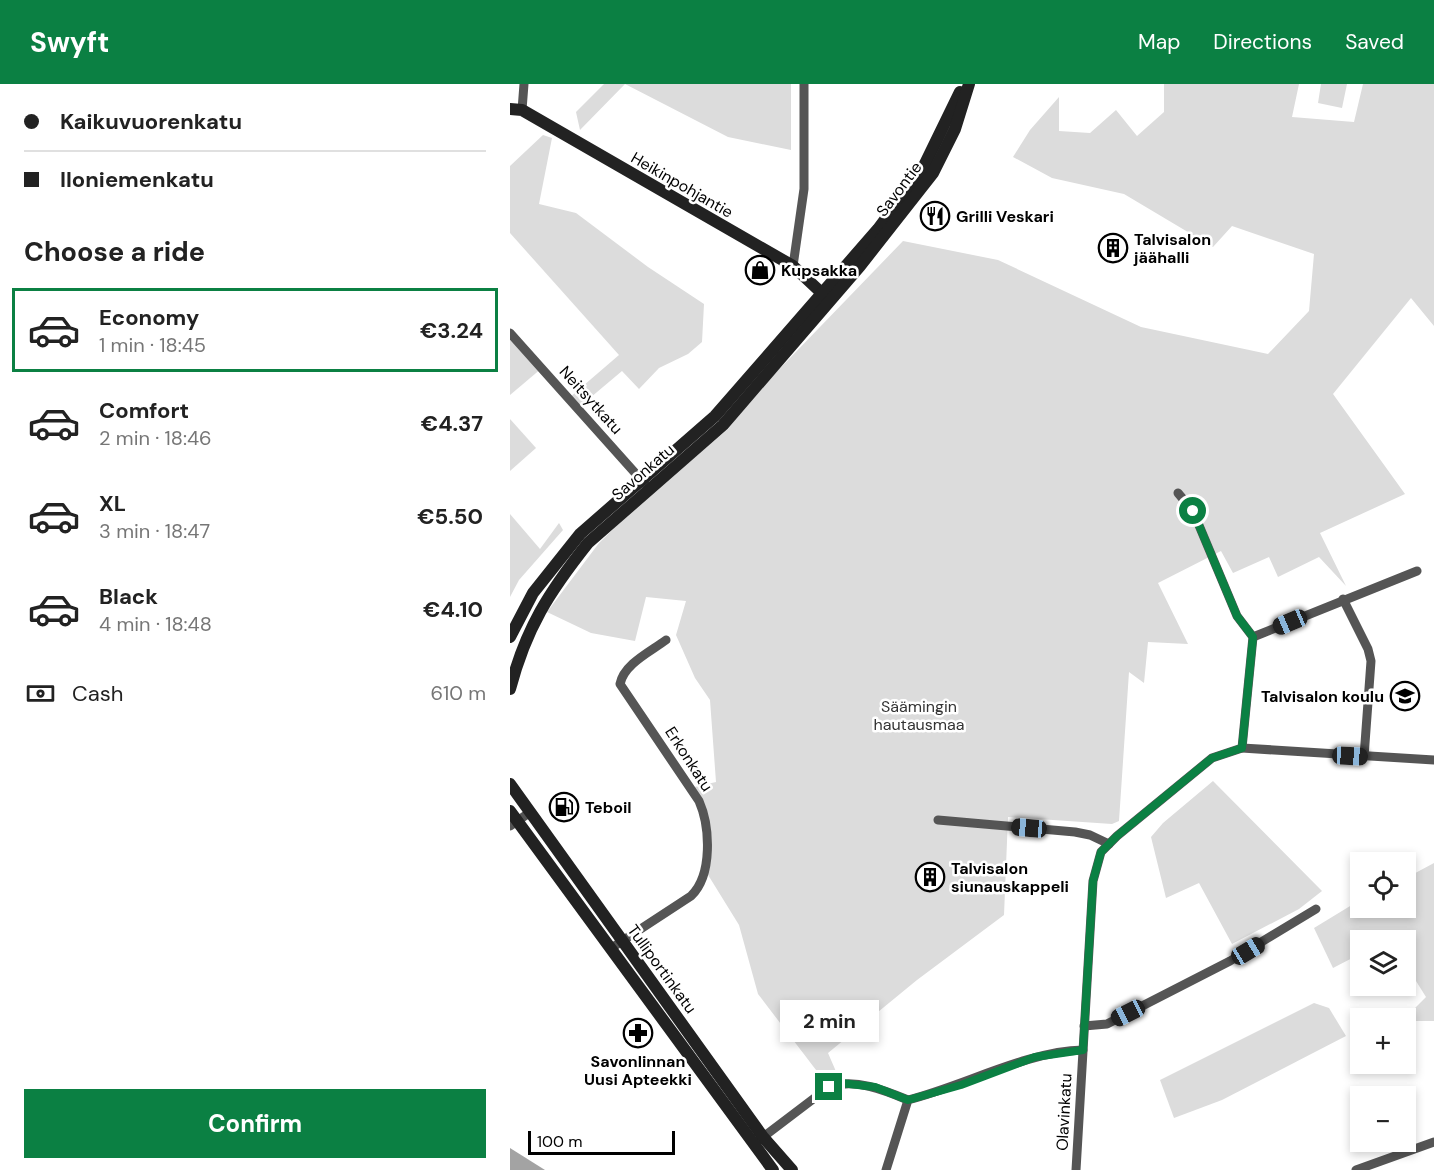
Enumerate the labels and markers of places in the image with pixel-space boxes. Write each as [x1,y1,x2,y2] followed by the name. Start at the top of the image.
[919,200,951,232] restaurant icon: Grilli Veskari
[956,206,1054,227] place label: Grilli Veskari
[1133,229,1211,268] place label: Talvisalon jäähalli
[1097,232,1129,264] building icon: Talvisalon jäähalli
[744,254,776,286] shop icon: Kupsakka
[781,260,857,281] place label: Kupsakka
[1389,680,1421,712] school or university icon: Talvisalon koulu
[1261,686,1384,707] place label: Talvisalon koulu
[548,791,580,823] fuel station icon: Teboil
[585,797,632,818] place label: Teboil
[951,858,1069,897] place label: Talvisalon siunauskappeli
[914,861,946,893] building icon: Talvisalon siunauskappeli
[622,1017,654,1049] pharmacy icon: Savonlinnan Uusi Apteekki
[584,1051,692,1090] place label: Savonlinnan Uusi Apteekki

